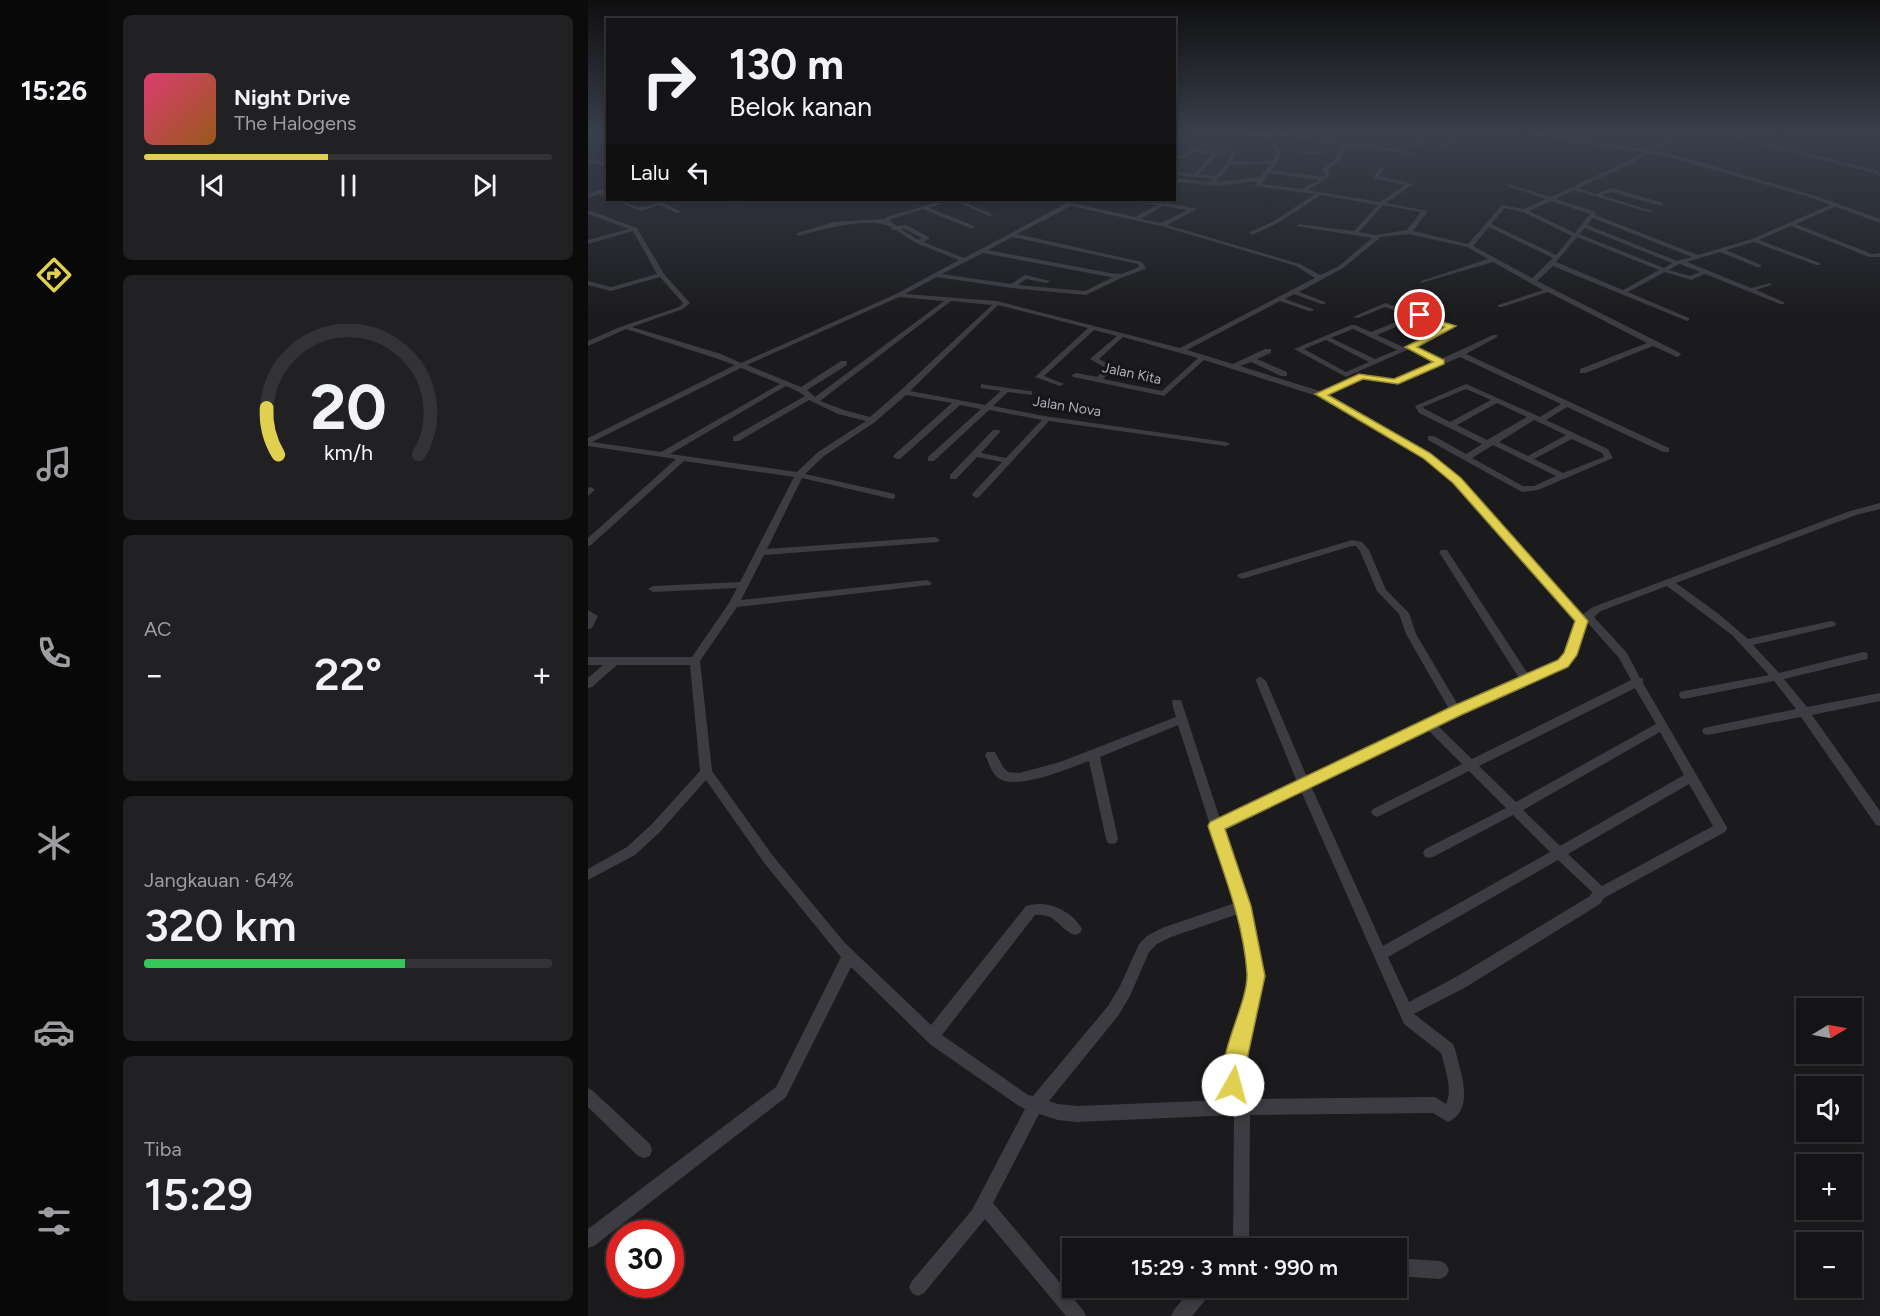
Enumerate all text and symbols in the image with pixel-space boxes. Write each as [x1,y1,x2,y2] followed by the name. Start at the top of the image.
[729,39,844,90] text: 130 m
[630,42,708,120] icon: right
[21,74,87,107] text: 15:26
[234,84,350,111] text: Night Drive
[729,90,872,123] text: Belok kanan
[234,111,356,135] text: The Halogens
[682,156,715,189] icon: left
[630,159,670,186] text: Lalu
[196,169,229,202] icon: previous
[332,169,365,202] icon: pause
[468,169,501,202] icon: next
[33,254,75,296] icon: directions
[1394,289,1445,340] pin
[1403,298,1436,331] icon: arrive
[1101,359,1163,388] street label: Jalan Kita
[310,370,386,445] text: 20
[1032,393,1102,420] street label: Jalan Nova
[324,440,372,465] text: km/h
[33,443,75,485] icon: music
[144,617,172,641] text: AC
[33,632,75,674] icon: phone
[314,647,382,701] text: 22°
[144,655,165,694] text: −
[531,655,552,694] text: +
[33,822,75,864] icon: climate
[144,868,294,892] text: Jangkauan · 64%
[144,898,297,952] text: 320 km
[1796,998,1862,1064] north arrow
[1796,998,1862,1298] map controls
[33,1011,75,1053] icon: car
[1201,1053,1265,1117] position arrow
[1796,1076,1862,1142] button: sound
[144,1137,182,1161] text: Tiba
[1796,1154,1862,1220] button: +
[144,1167,253,1221] text: 15:29
[33,1200,75,1242] icon: filters
[606,1220,684,1298] speed limit sign: 30
[1796,1232,1862,1298] button: −
[1131,1254,1338,1281] text: 15:29 · 3 mnt · 990 m

